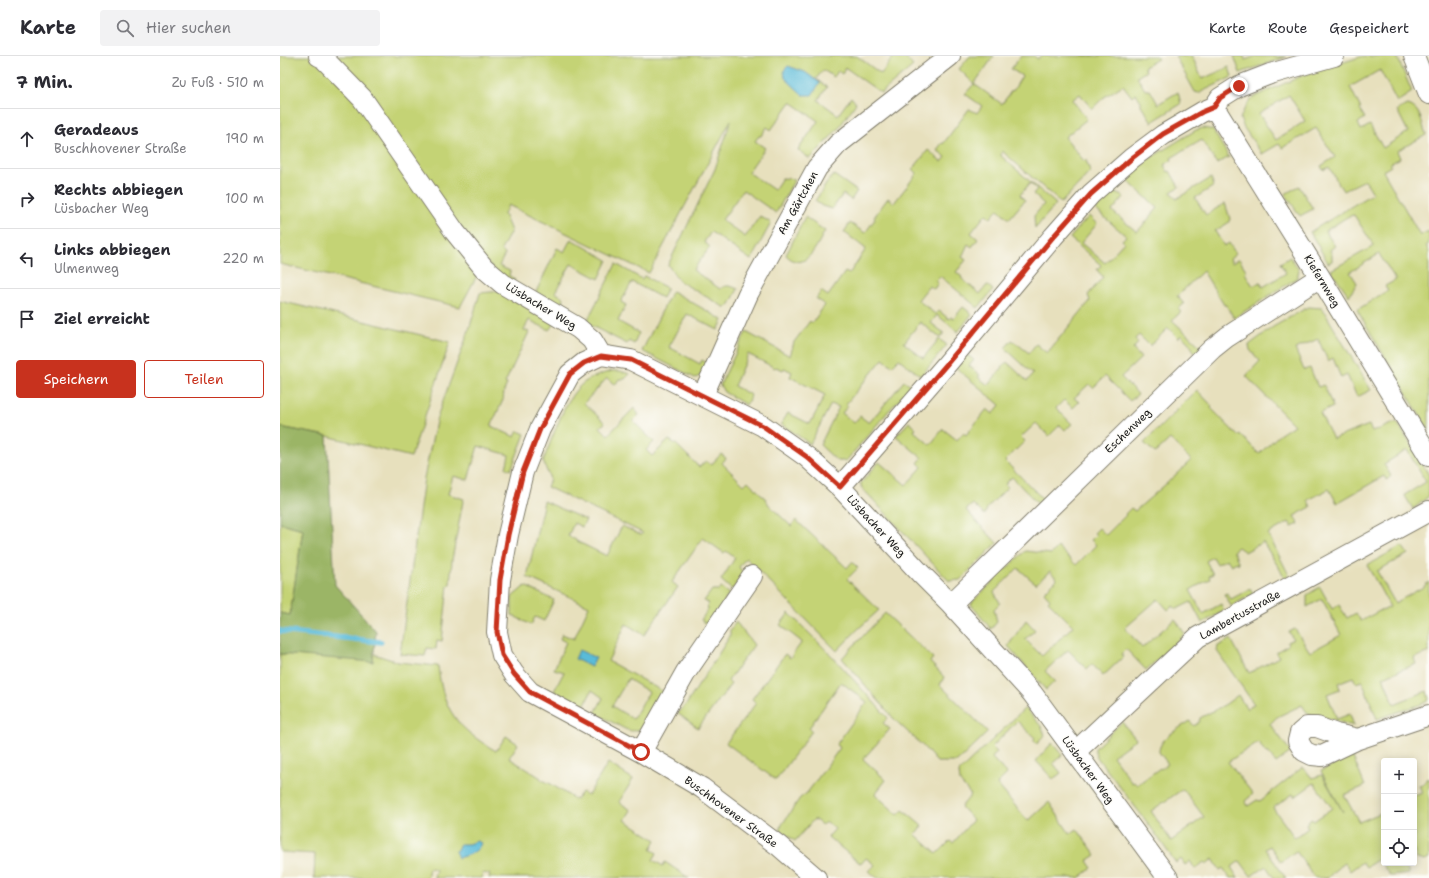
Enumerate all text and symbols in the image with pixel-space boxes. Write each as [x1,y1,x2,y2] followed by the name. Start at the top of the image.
[100,10,380,46] search box
[20,15,76,40] text: Karte
[114,17,136,39] icon: search
[146,18,231,38] text: Hier suchen
[1209,19,1246,37] text: Karte
[1268,19,1307,37] text: Route
[1329,19,1409,37] text: Gespeichert
[16,71,73,93] text: 7 Min.
[172,74,264,91] text: Zu Fuß · 510 m
[1230,77,1248,95] route end
[54,120,139,140] text: Geradeaus
[16,128,38,150] icon: ahead
[225,130,264,147] text: 190 m
[54,140,187,157] text: Buschhovener Straße
[774,168,822,237] street label: Am Gärtchen
[54,180,183,200] text: Rechts abbiegen
[16,188,38,210] icon: right
[225,190,264,207] text: 100 m
[54,200,149,217] text: Lüsbacher Weg
[54,240,170,260] text: Links abbiegen
[16,248,38,270] icon: left
[222,250,264,267] text: 220 m
[1300,252,1344,310] street label: Kiefernweg
[54,260,119,277] text: Ulmenweg
[503,279,579,333] street label: Lüsbacher Weg
[16,308,38,330] icon: arrive
[54,309,150,329] text: Ziel erreicht
[16,360,136,398] button: Speichern
[144,360,264,398] button: Teilen
[1102,405,1155,457] street label: Eschenweg
[843,492,909,561] street label: Lüsbacher Weg
[1197,587,1283,643] street label: Lambertusstraße
[1058,733,1118,807] street label: Lüsbacher Weg
[632,743,650,761] route start
[1381,758,1417,866] map controls
[1381,758,1417,794] button: +
[681,773,781,851] street label: Buschhovener Straße
[1381,794,1417,830] button: −
[1381,830,1417,866] button: locate

